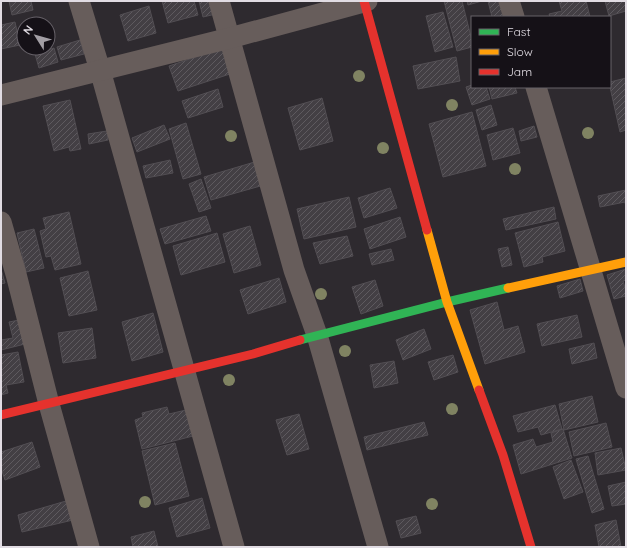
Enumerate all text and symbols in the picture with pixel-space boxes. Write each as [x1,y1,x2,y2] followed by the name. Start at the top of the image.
[16,16,56,56] north arrow
[471,16,611,88] legend
[20,23,36,37] text: N
[507,24,531,39] text: Fast
[507,44,533,59] text: Slow
[507,64,532,79] text: Jam

